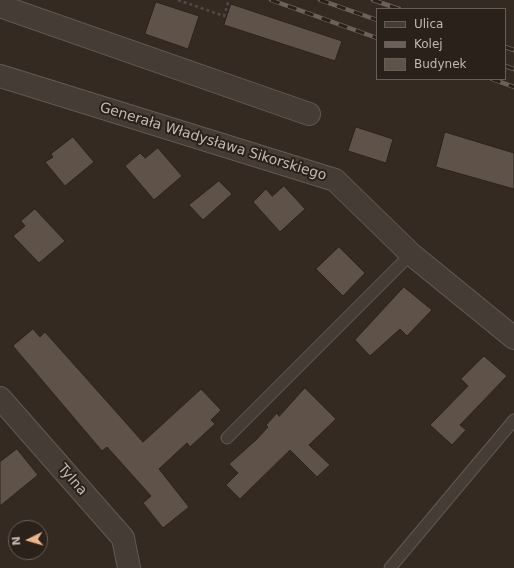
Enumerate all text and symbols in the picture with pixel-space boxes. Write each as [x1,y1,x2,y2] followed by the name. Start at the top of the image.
[376,8,506,80] legend
[414,17,443,31] text: Ulica
[414,37,443,51] text: Kolej
[414,57,467,71] text: Budynek
[98,99,328,185] street label: Generała Władysława Sikorskiego
[54,461,90,499] street label: Tylna
[8,520,48,560] north arrow
[10,536,23,546] text: N

